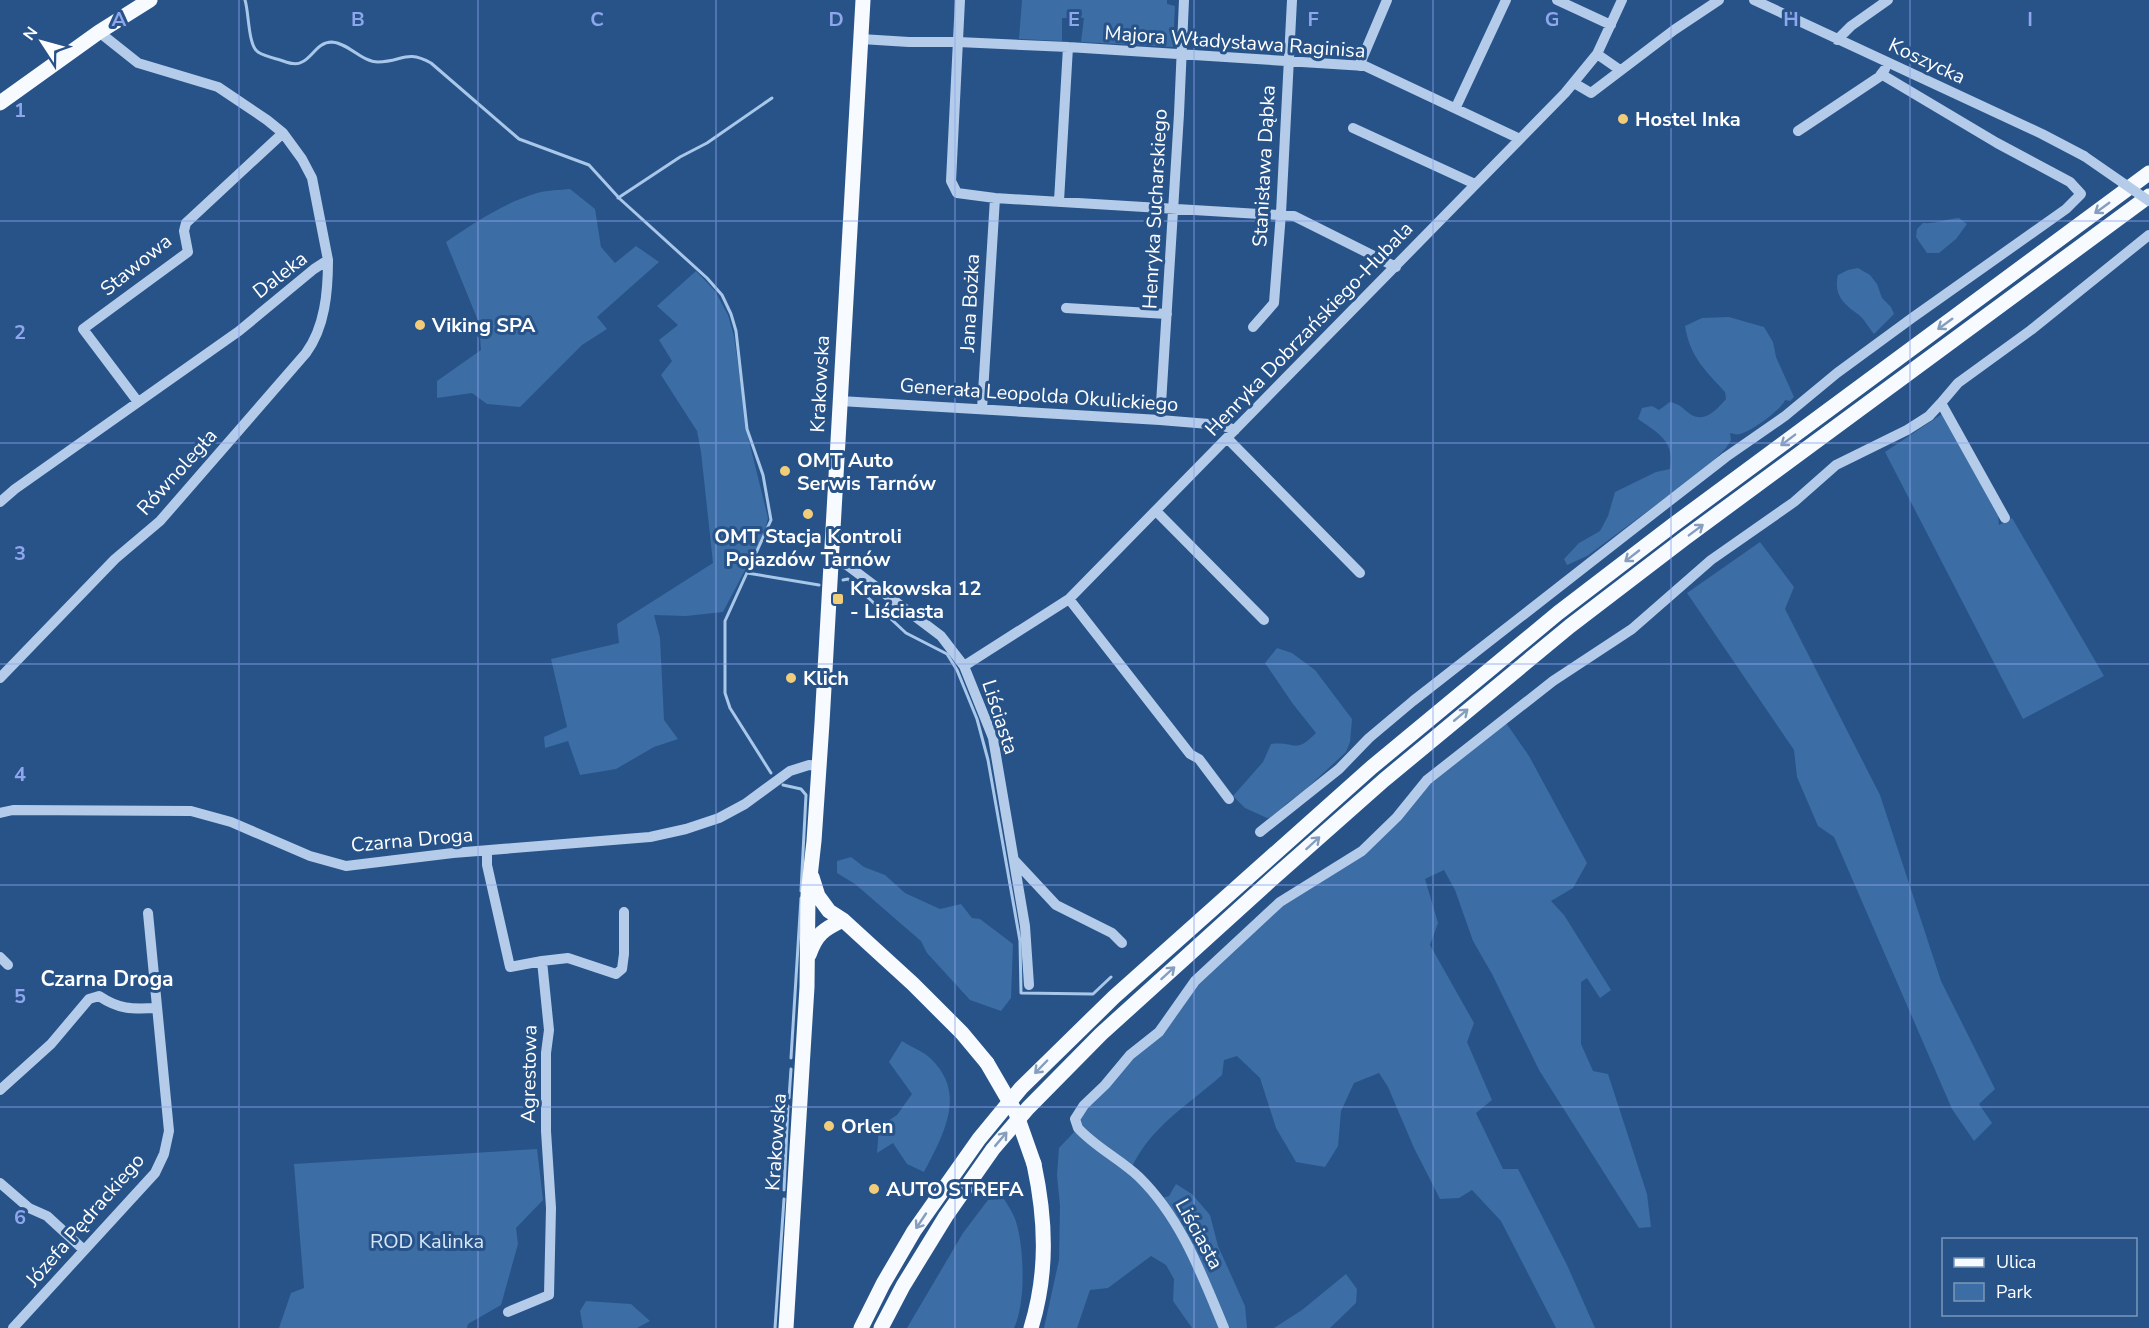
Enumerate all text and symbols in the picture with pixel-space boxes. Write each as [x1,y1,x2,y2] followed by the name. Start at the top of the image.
[112,6,127,33] text: A
[351,6,365,33] text: B
[590,6,604,33] text: C
[828,6,844,33] text: D
[1068,6,1080,33] text: E
[1307,6,1319,33] text: F
[1545,6,1559,33] text: G
[1783,6,1799,33] text: H
[2027,6,2033,33] text: I
[12,12,72,72] north arrow
[1104,19,1366,65] street label: Majora Władysława Raginisa
[18,22,43,45] text: N
[1884,31,1970,91] street label: Koszycka
[1246,84,1282,248] street label: Stanisława Dąbka
[14,97,26,124] text: 1
[1635,106,1741,133] place label: Hostel Inka
[1136,108,1174,310] street label: Henryka Sucharskiego
[1616,112,1630,126] marker: Hostel Inka
[2094,202,2110,214] one-way arrow
[1199,216,1419,442] street label: Henryka Dobrzańskiego-Hubala
[95,228,177,302] street label: Stawowa
[247,245,313,305] street label: Daleka
[954,253,986,354] street label: Jana Bożka
[431,312,536,339] place label: Viking SPA
[1937,317,1953,330] one-way arrow
[413,318,427,332] marker: Viking SPA
[14,319,26,346] text: 2
[804,335,836,433] street label: Krakowska
[899,372,1179,418] street label: Generała Leopolda Okulickiego
[131,423,223,521] street label: Równoległa
[1780,433,1796,446] one-way arrow
[797,447,936,497] place label: OMT Auto Serwis Tarnów
[778,464,792,478] marker: OMT Auto Serwis Tarnów
[801,507,815,521] marker: OMT Stacja Kontroli Pojazdów Tarnów
[714,523,902,573] place label: OMT Stacja Kontroli Pojazdów Tarnów
[1688,523,1704,536] one-way arrow
[14,540,26,567] text: 3
[1624,550,1640,563] one-way arrow
[850,575,981,625] place label: Krakowska 12 - Liściasta
[831,592,845,606] marker: Krakowska 12 - Liściasta
[803,665,849,692] place label: Klich
[784,671,798,685] marker: Klich
[975,676,1025,758] street label: Liściasta
[1453,709,1469,722] one-way arrow
[14,761,26,788] text: 4
[350,821,474,859] street label: Czarna Droga
[1305,836,1320,850] one-way arrow
[40,965,174,993] district label: Czarna Droga
[1160,966,1175,980] one-way arrow
[14,983,26,1010] text: 5
[515,1025,543,1123] street label: Agrestowa
[1034,1060,1048,1075] one-way arrow
[759,1092,793,1192] street label: Krakowska
[841,1113,893,1140] place label: Orlen
[822,1119,836,1133] marker: Orlen
[995,1131,1008,1147] one-way arrow
[19,1147,151,1293] street label: Józefa Pędrackiego
[886,1176,1024,1203] place label: AUTO STREFA
[867,1182,881,1196] marker: AUTO STREFA
[1169,1194,1229,1274] street label: Liściasta
[14,1204,26,1231] text: 6
[915,1212,927,1228] one-way arrow
[370,1228,484,1255] park label: ROD Kalinka
[1942,1238,2137,1316] legend
[1996,1250,2036,1274] text: Ulica
[1996,1280,2033,1304] text: Park

